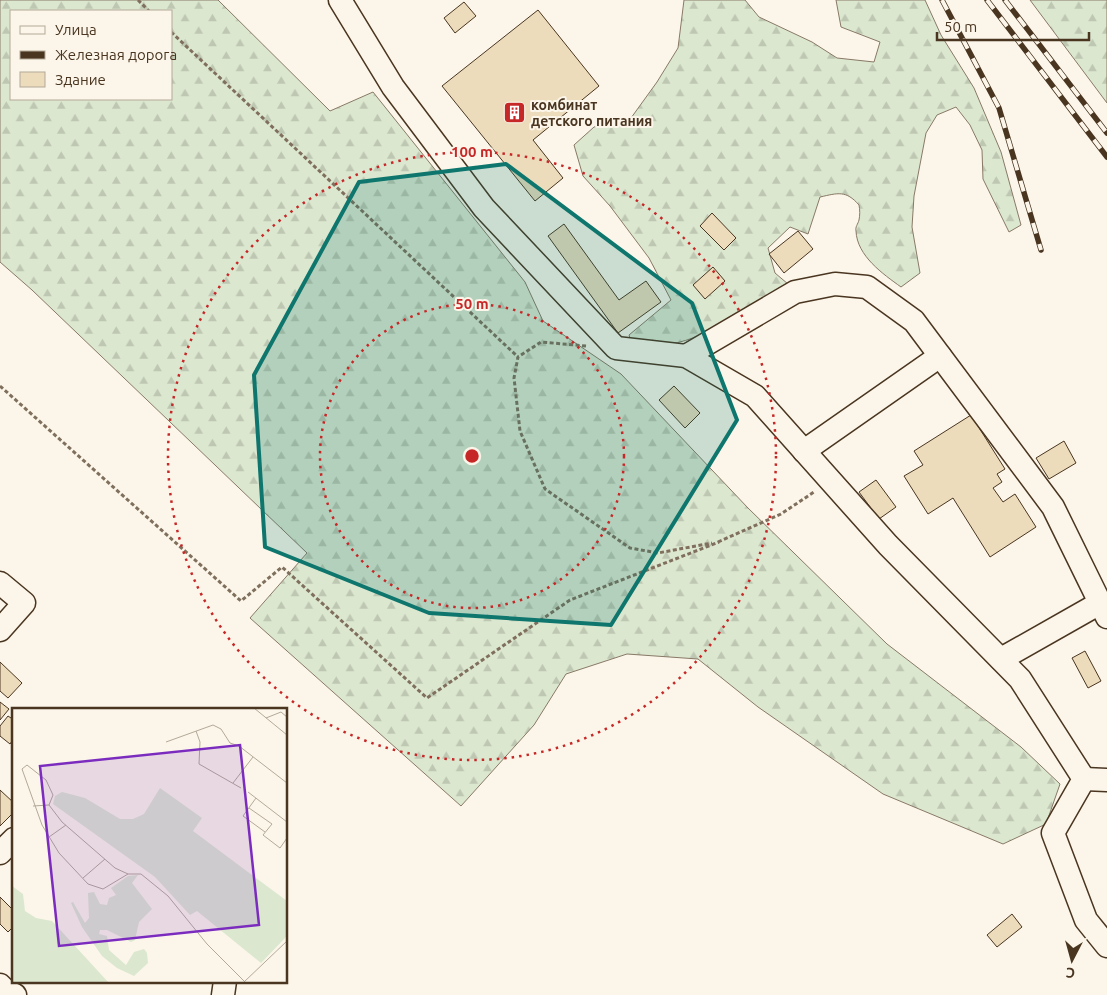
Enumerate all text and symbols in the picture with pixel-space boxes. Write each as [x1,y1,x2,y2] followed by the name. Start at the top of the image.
[10,10,172,100] legend
[937,10,1090,42] scale bar
[944,18,977,35] text: 50 m
[55,21,97,38] text: Улица
[55,46,177,63] text: Железная дорога
[55,71,106,88] text: Здание
[531,97,652,129] place label: комбинат детского питания
[503,101,527,125] building icon: комбинат детского питания
[451,143,493,160] text: 100 m
[455,295,489,312] text: 50 m
[463,447,481,465] centre of rings
[12,708,288,982] inset map
[1047,935,1097,985] north arrow
[1065,964,1076,981] text: С

